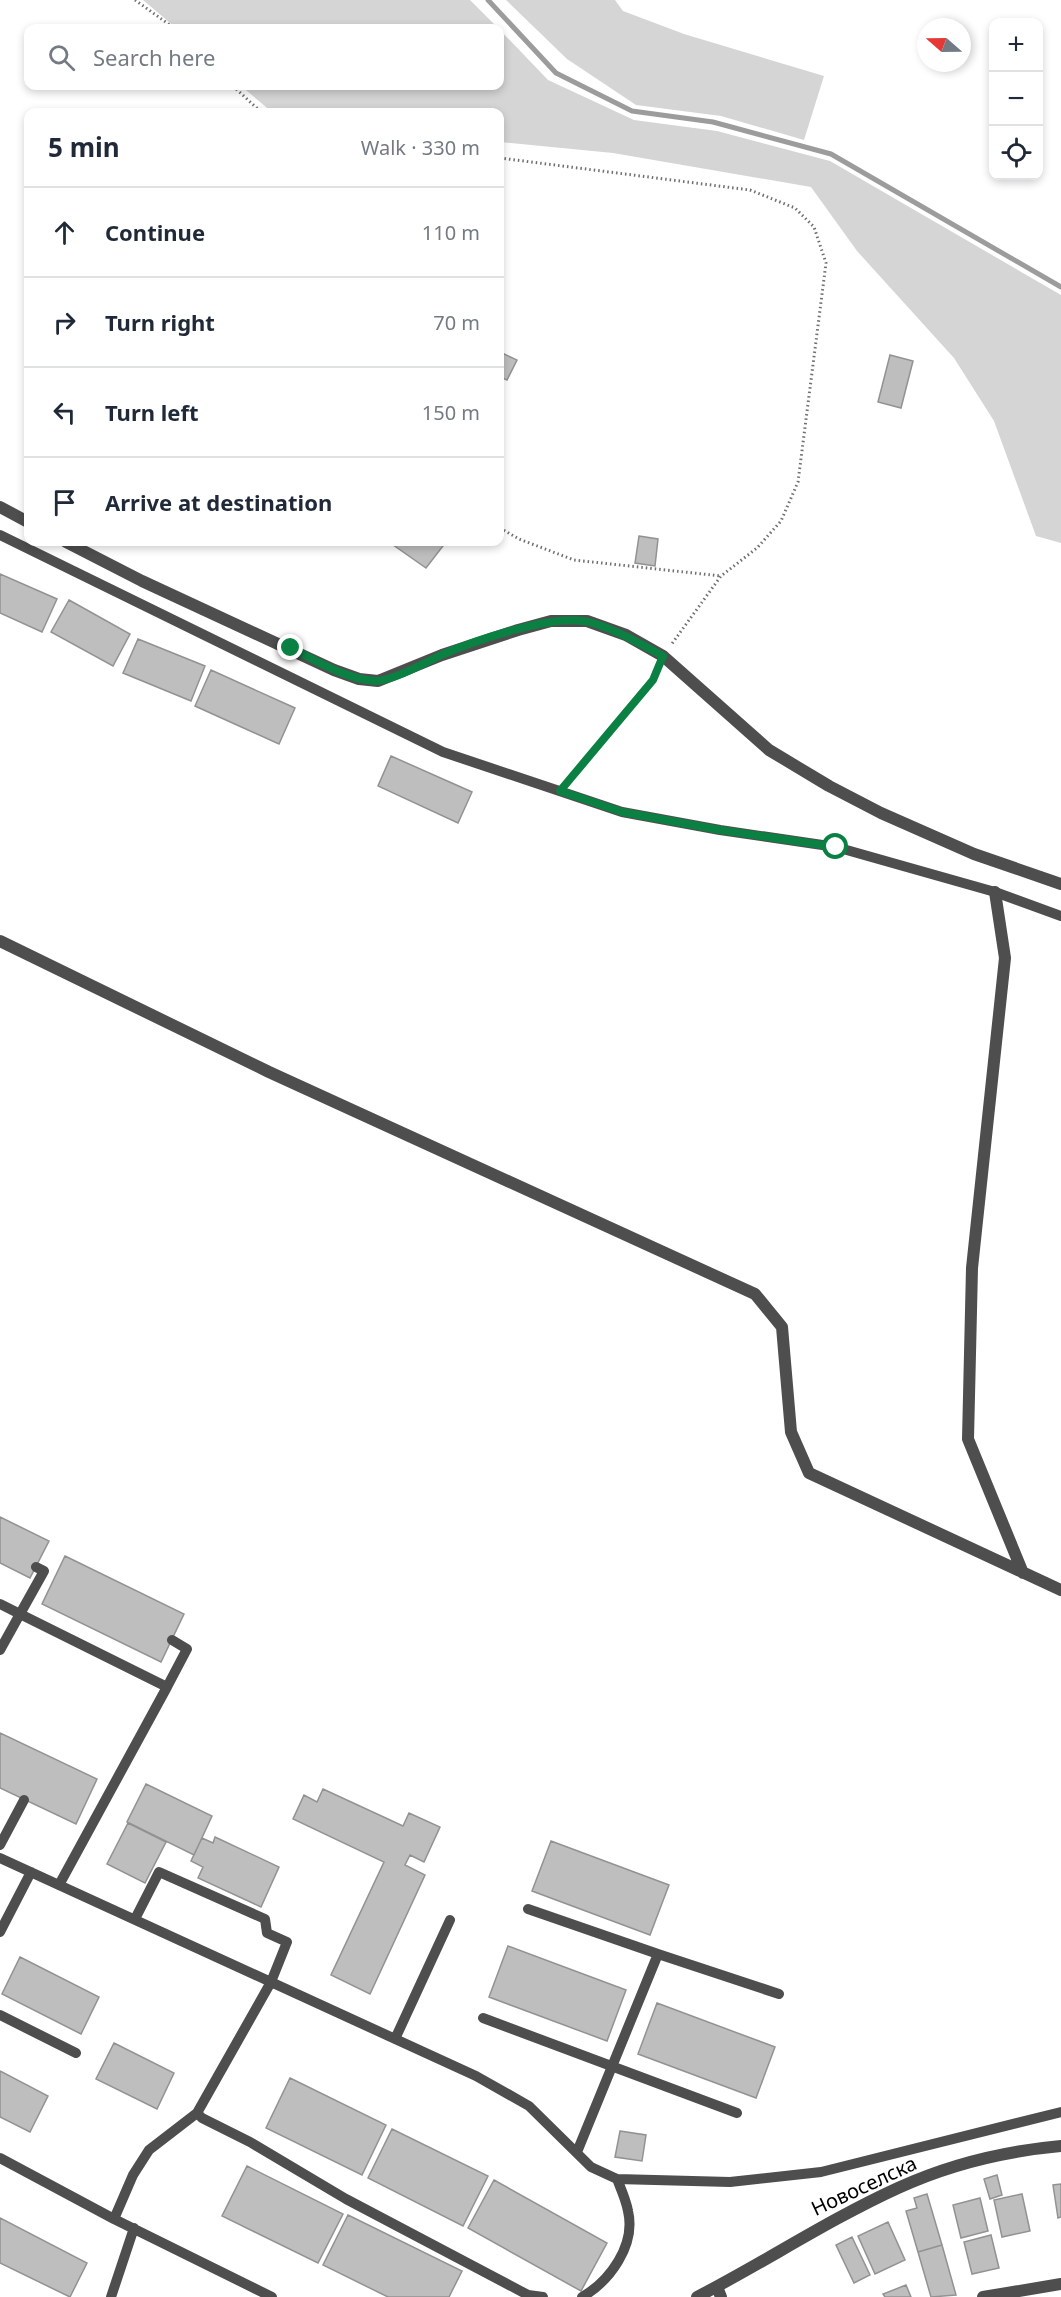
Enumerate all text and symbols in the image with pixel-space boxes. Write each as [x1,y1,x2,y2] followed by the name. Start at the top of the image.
[917,18,971,72] north arrow
[989,18,1043,180] map controls
[989,18,1043,72] button: +
[24,24,504,90] search box
[45,41,78,74] icon: search
[93,42,215,72] text: Search here
[989,72,1043,126] button: −
[989,126,1043,180] button: locate
[48,129,120,165] text: 5 min
[361,134,480,161] text: Walk · 330 m
[48,216,81,249] icon: ahead
[105,217,205,247] text: Continue
[422,219,480,246] text: 110 m
[48,306,81,339] icon: right
[105,307,215,337] text: Turn right
[433,309,480,336] text: 70 m
[48,396,81,429] icon: left
[105,397,199,427] text: Turn left
[422,399,480,426] text: 150 m
[48,486,81,519] icon: arrive
[105,487,332,517] text: Arrive at destination
[277,634,303,660] route end
[822,833,848,859] route start
[807,2149,921,2222] street label: Новоселска

